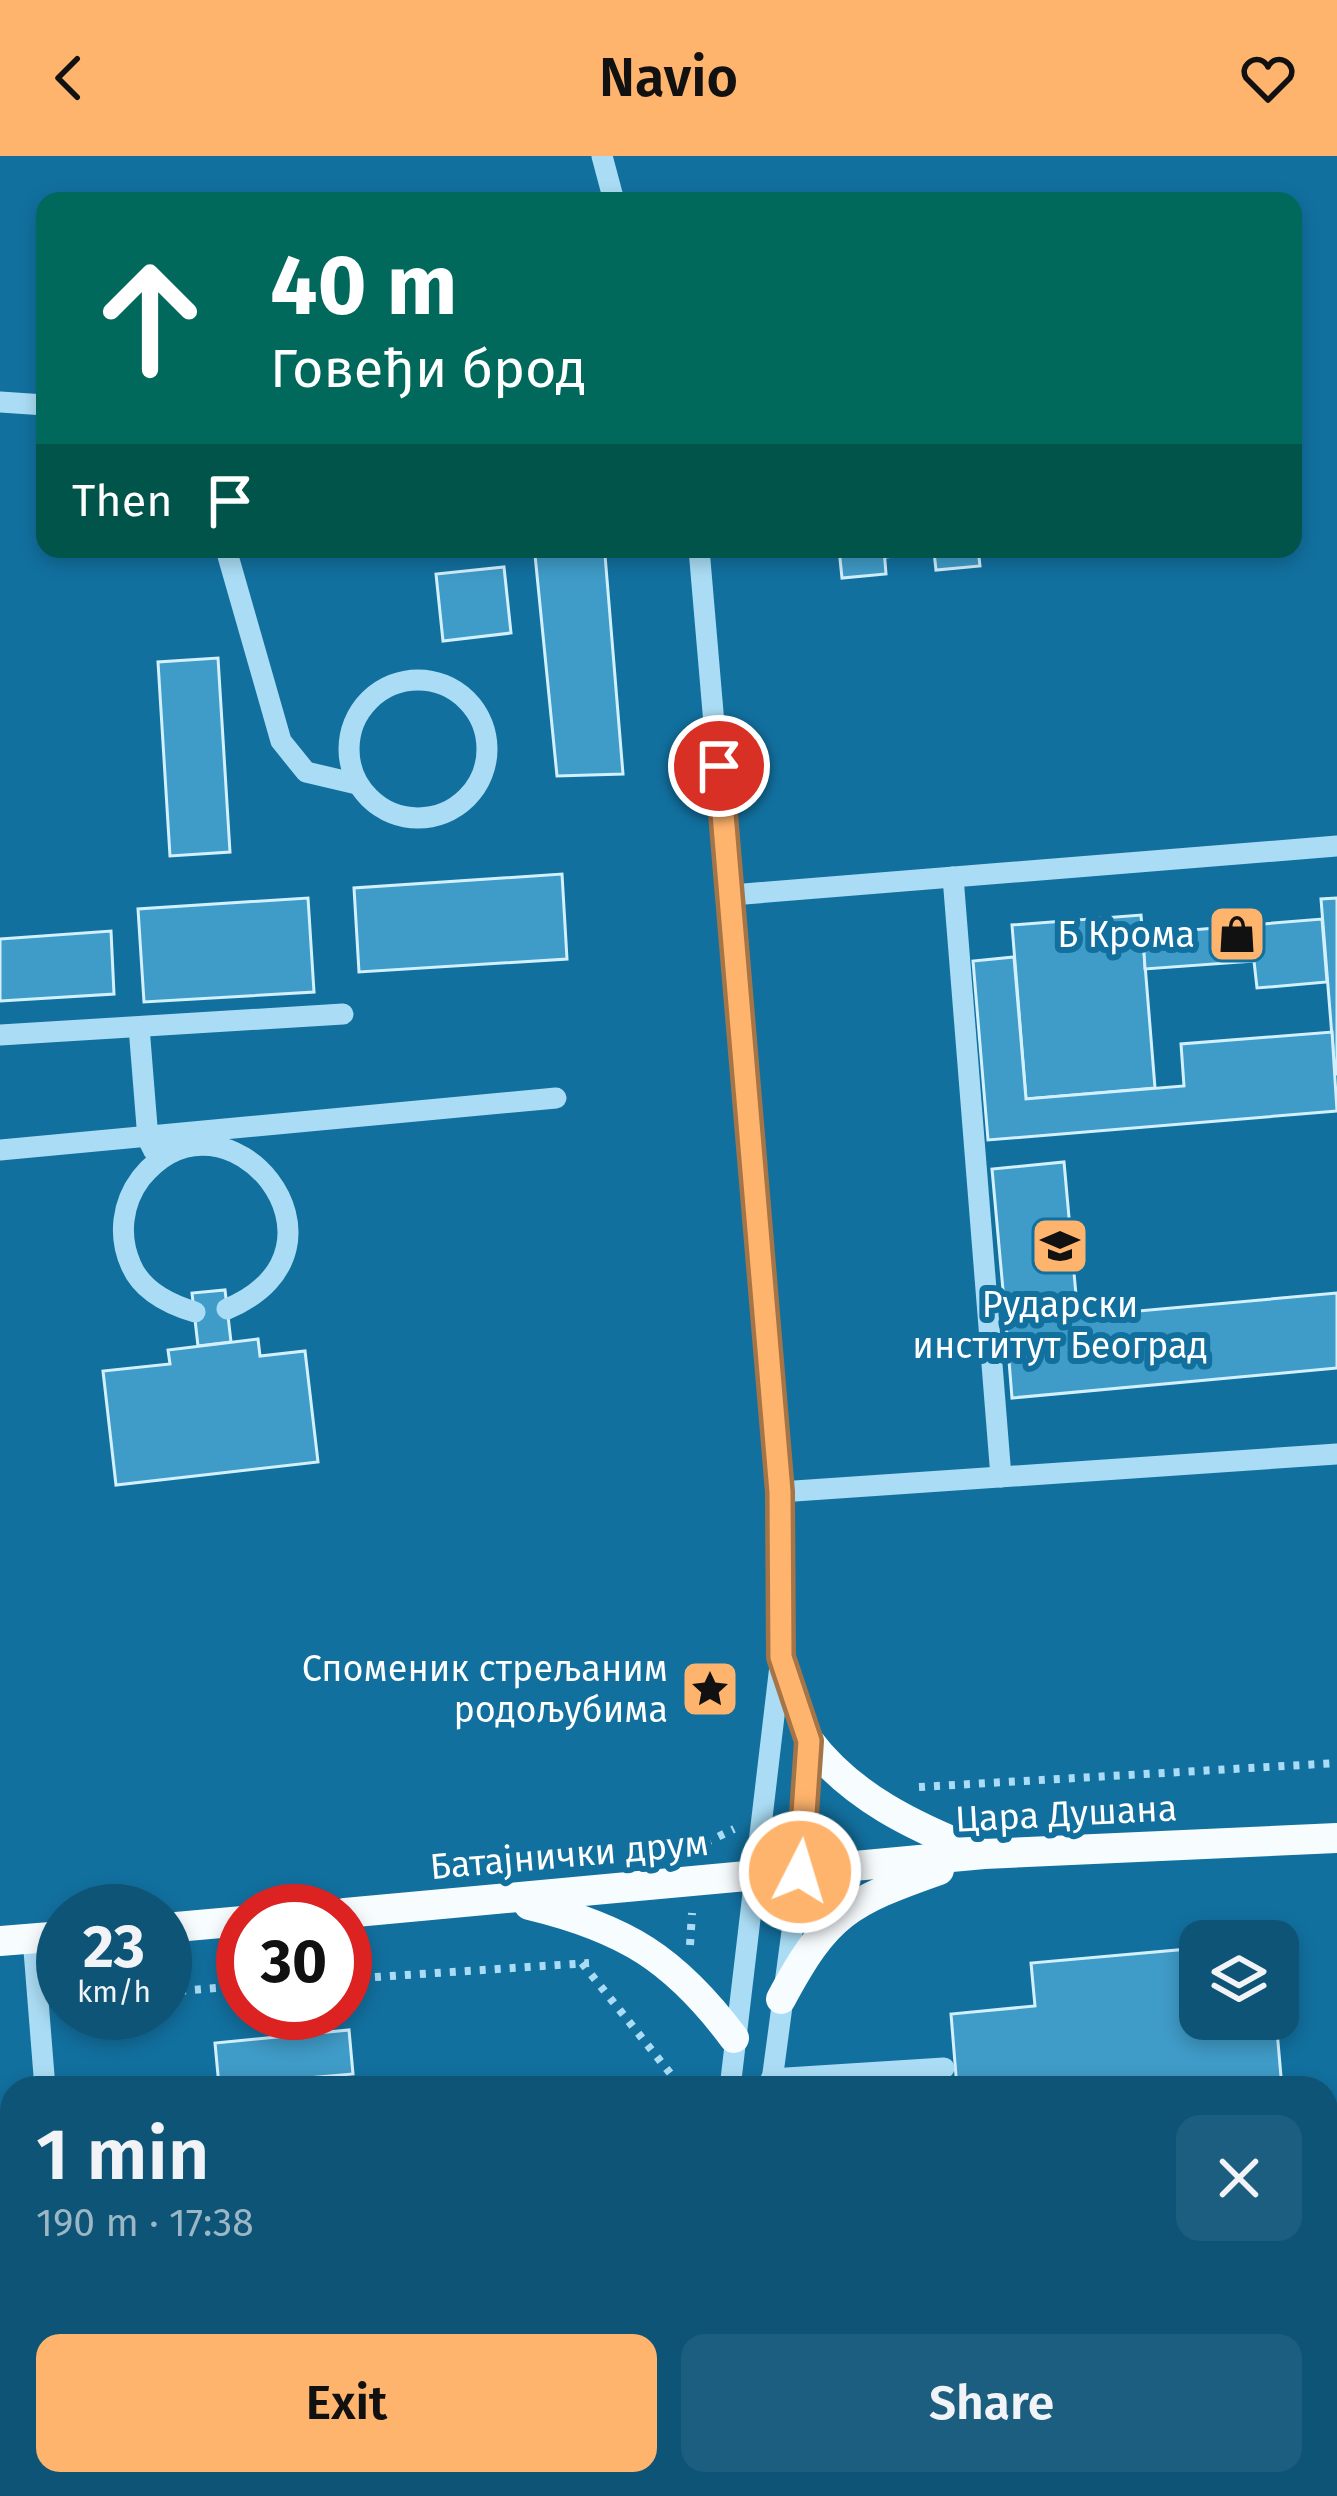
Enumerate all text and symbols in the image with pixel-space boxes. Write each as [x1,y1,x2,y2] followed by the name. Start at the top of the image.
[36,45,102,111] icon: back
[1235,45,1301,111] icon: heart
[599,46,738,110] text: Navio
[270,235,458,336] text: 40 m
[72,240,228,396] icon: ahead
[270,337,586,401] text: Говеђи брод
[197,468,263,534] icon: arrive
[72,474,173,528] text: Then
[668,715,770,817] pin
[686,733,752,799] icon: arrive
[1206,903,1268,965] shop icon: Б Крома
[1057,913,1195,957] place label: Б Крома
[1029,1215,1091,1277] school or university icon: Рударски институт Београд
[912,1283,1208,1368] place label: Рударски институт Београд
[302,1647,668,1732] place label: Споменик стрељаним родољубима
[679,1658,741,1720] place icon: Споменик стрељаним родољубима
[954,1786,1178,1842] street label: Цара Душана
[737,1809,863,1935] position arrow
[428,1821,710,1889] street label: Батајнички друм
[216,1884,372,2040] speed limit sign: 30
[83,1911,145,1983] text: 23
[1179,1920,1299,2040] map controls
[1179,1920,1299,2040] button: layers
[77,1974,151,2010] text: km/h
[36,2112,209,2198] text: 1 min
[1176,2115,1302,2241] button: close
[36,2200,254,2246] text: 190 m · 17:38
[36,2334,657,2472] button: Exit
[681,2334,1302,2472] button: Share

